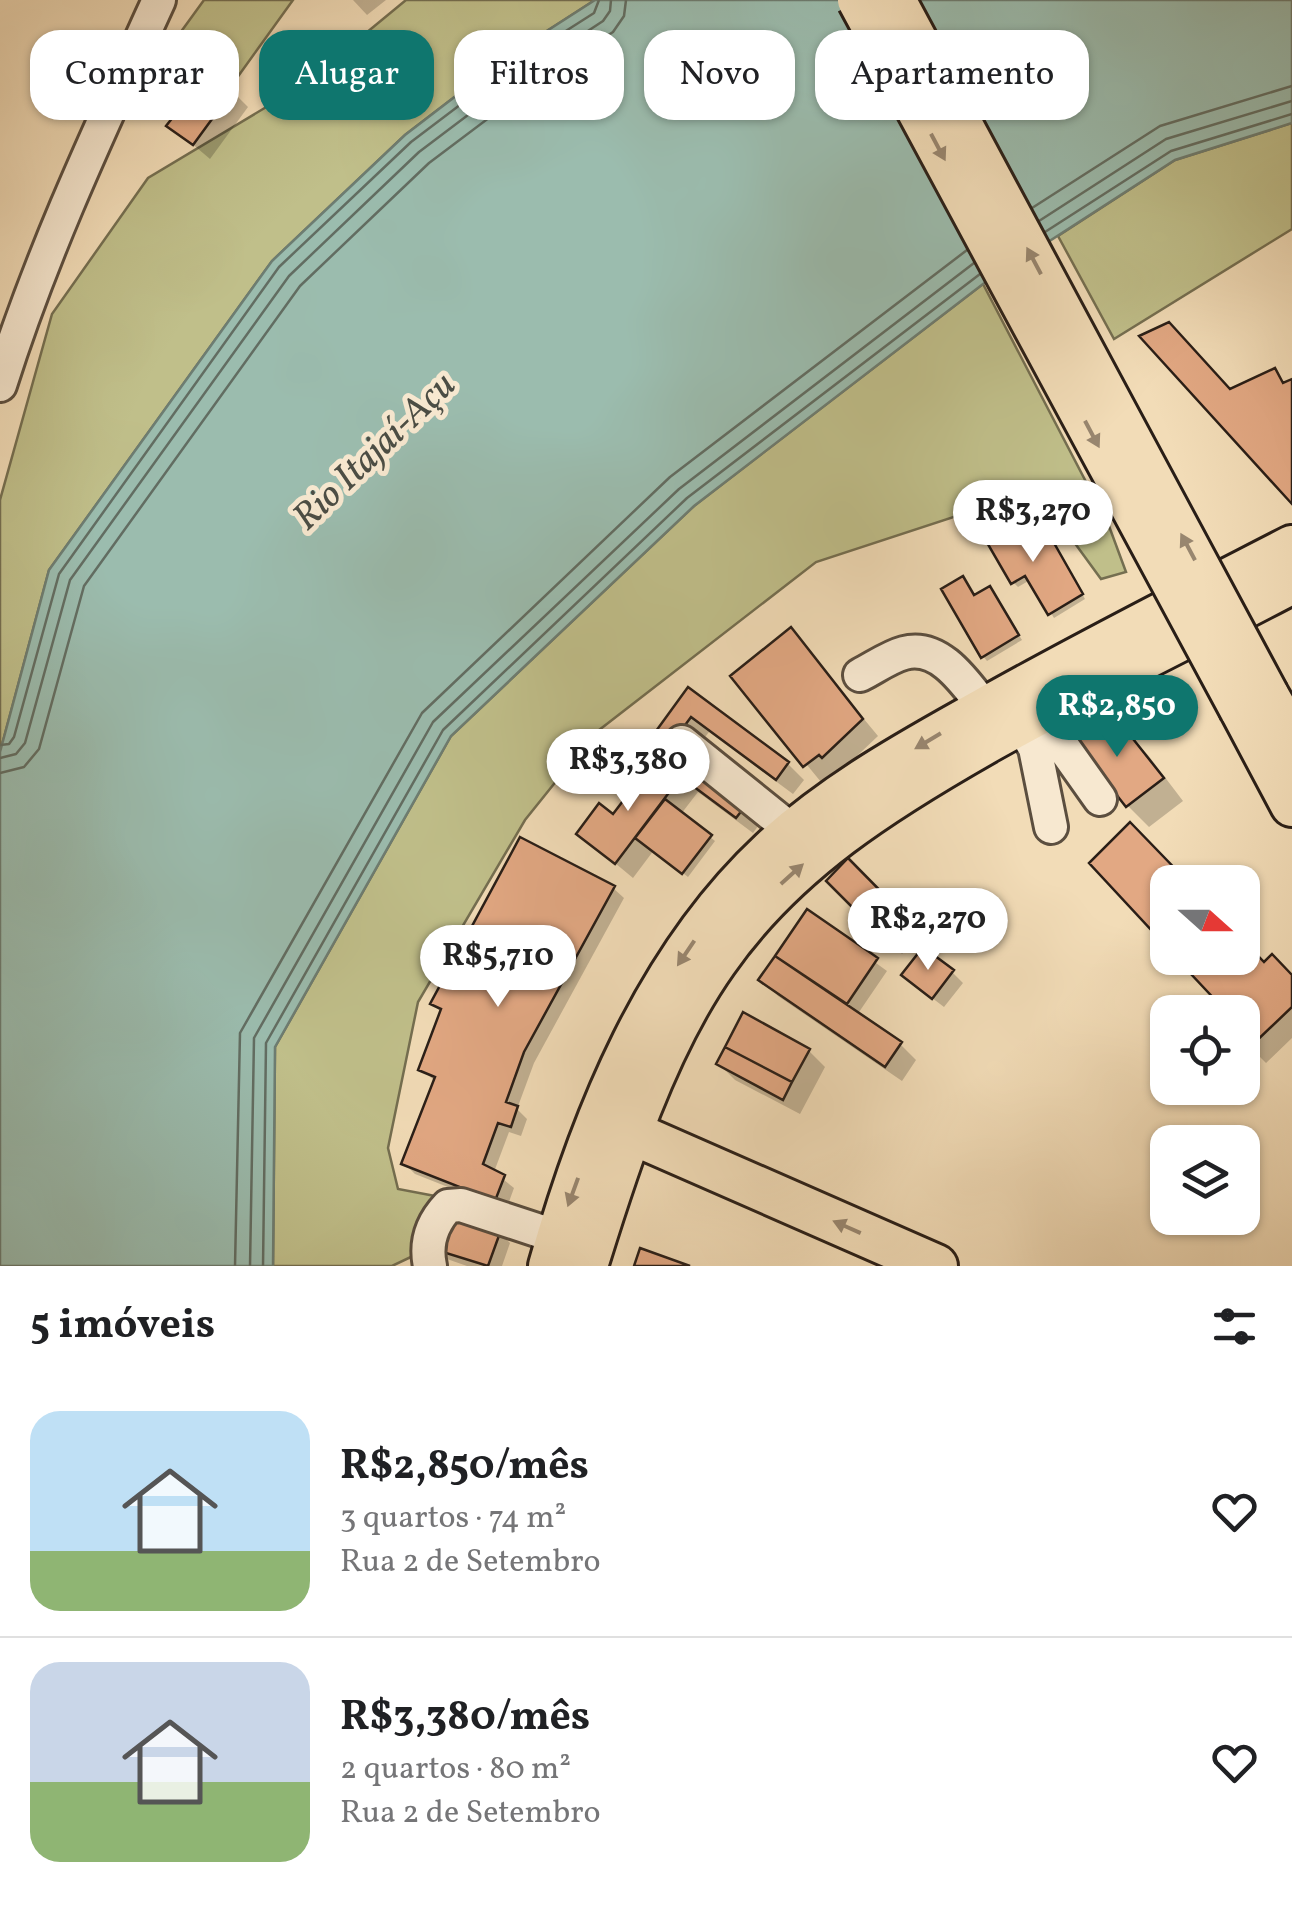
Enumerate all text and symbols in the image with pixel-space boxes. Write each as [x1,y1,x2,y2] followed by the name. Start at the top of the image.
[30,30,239,120] chip: Comprar
[259,30,434,120] chip: Alugar
[454,30,624,120] chip: Filtros
[644,30,795,120] chip: Novo
[815,30,1089,120] chip: Apartamento
[929,133,946,162] one-way arrow
[1026,246,1043,275] one-way arrow
[282,361,469,544] water label: Rio Itajaí-Açu
[1084,419,1101,448] one-way arrow
[941,480,1125,565] pin: R$3,270
[975,490,1091,534] text: R$3,270
[1180,533,1197,561] one-way arrow
[1025,675,1209,760] pin: R$2,850
[1058,685,1176,729] text: R$2,850
[536,729,720,814] pin: R$3,380
[914,732,942,749] one-way arrow
[569,739,687,783] text: R$3,380
[780,863,804,886] one-way arrow
[1150,865,1260,975] north arrow
[1150,865,1260,1235] map controls
[836,888,1020,973] pin: R$2,270
[870,898,986,942] text: R$2,270
[406,925,590,1010] pin: R$5,710
[442,935,554,979] text: R$5,710
[677,939,696,966] one-way arrow
[1150,995,1260,1105] button: locate
[1150,1125,1260,1235] button: layers
[565,1177,580,1207] one-way arrow
[832,1219,862,1235] one-way arrow
[30,1297,215,1356] text: 5 imóveis
[1207,1299,1262,1354] icon: filters
[340,1438,589,1497] text: R$2,850/mês
[110,1451,230,1571] icon: home
[1207,1484,1262,1539] icon: heart
[340,1497,566,1541] text: 3 quartos · 74 m²
[340,1541,601,1585] text: Rua 2 de Setembro
[340,1689,590,1748] text: R$3,380/mês
[110,1702,230,1822] icon: home
[1207,1735,1262,1790] icon: heart
[340,1748,571,1792] text: 2 quartos · 80 m²
[340,1792,601,1836] text: Rua 2 de Setembro

